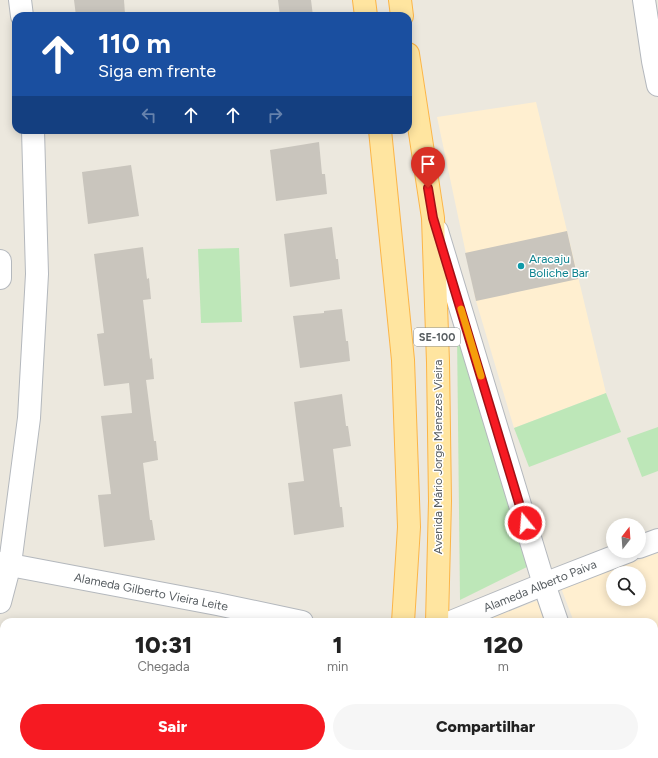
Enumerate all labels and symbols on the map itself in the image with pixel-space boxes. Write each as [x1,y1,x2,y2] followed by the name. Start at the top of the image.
[411,147,445,188] pin
[529,252,589,280] place label: Aracaju Boliche Bar
[516,261,526,271] marker: Aracaju Boliche Bar
[414,328,460,346] road number: SE-100
[431,360,445,554] street label: Avenida Mário Jorge Menezes Vieira
[504,502,546,544] position arrow
[606,518,646,558] north arrow
[481,557,599,615] street label: Alameda Alberto Paiva
[73,570,230,614] street label: Alameda Gilberto Vieira Leite

